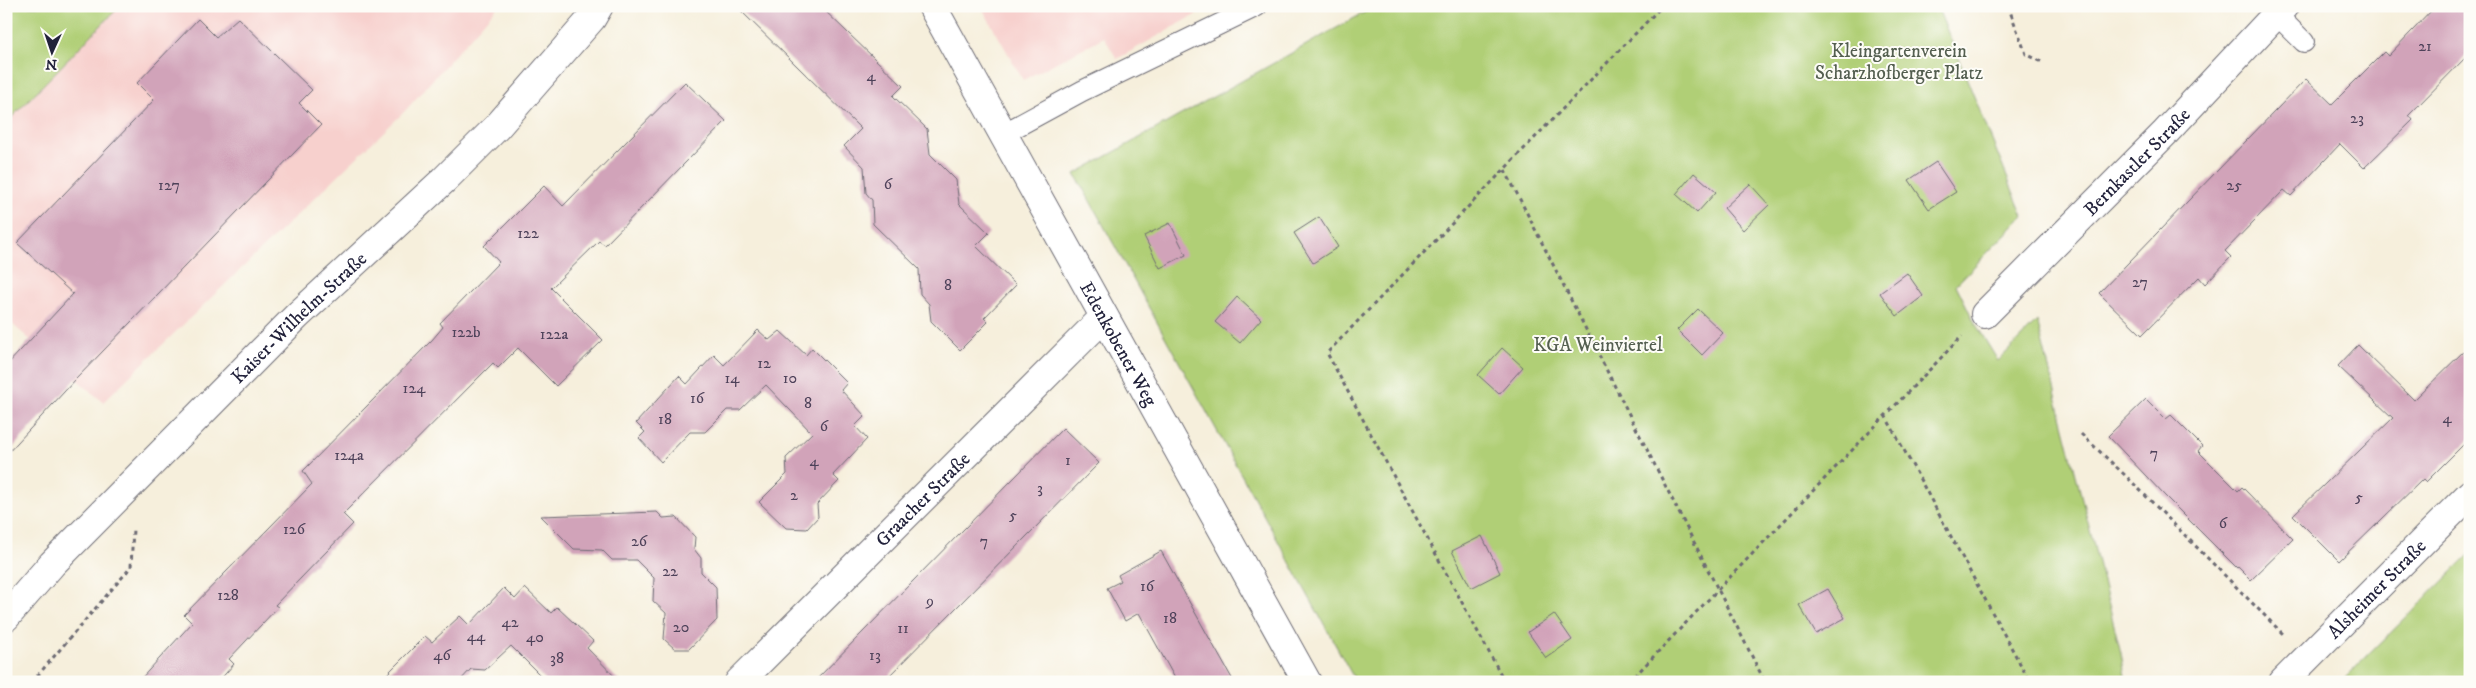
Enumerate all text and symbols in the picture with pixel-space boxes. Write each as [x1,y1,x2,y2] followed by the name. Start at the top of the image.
[28,28,78,78] north arrow
[2418,36,2432,56] house number: 21
[1815,40,1983,85] park label: Kleingartenverein Scharzhofberger Platz
[45,55,58,73] text: N
[866,66,876,86] house number: 4
[2079,104,2196,221] street label: Bernkastler Straße
[2350,108,2364,128] house number: 23
[884,174,893,194] house number: 6
[158,175,180,195] house number: 127
[2226,175,2242,195] house number: 25
[517,223,539,243] house number: 122
[227,247,372,389] street label: Kaiser-Wilhelm-Straße
[2132,272,2148,292] house number: 27
[944,275,952,295] house number: 8
[1074,278,1162,411] street label: Edenkobener Weg
[451,322,481,342] house number: 122b
[540,324,568,344] house number: 122a
[1533,334,1663,357] park label: KGA Weinviertel
[757,353,771,373] house number: 12
[724,368,740,388] house number: 14
[783,368,797,388] house number: 10
[403,378,426,398] house number: 124
[690,388,705,408] house number: 16
[804,393,812,413] house number: 8
[2442,408,2452,428] house number: 4
[658,409,672,429] house number: 18
[820,416,829,436] house number: 6
[2150,443,2158,463] house number: 7
[334,445,364,465] house number: 124a
[871,448,975,552] street label: Graacher Straße
[1065,450,1071,470] house number: 1
[809,451,819,471] house number: 4
[1037,478,1043,498] house number: 3
[790,485,798,505] house number: 2
[2355,487,2363,507] house number: 5
[1009,505,1017,525] house number: 5
[2219,513,2228,533] house number: 6
[283,519,306,539] house number: 126
[631,531,648,551] house number: 26
[980,531,988,551] house number: 7
[2323,535,2431,644] street label: Alsheimer Straße
[662,561,678,581] house number: 22
[1140,576,1155,596] house number: 16
[217,585,239,605] house number: 128
[925,591,934,611] house number: 9
[1163,608,1177,628] house number: 18
[501,612,519,632] house number: 42
[673,617,689,637] house number: 20
[897,618,909,638] house number: 11
[467,626,486,646] house number: 44
[526,627,544,647] house number: 40
[433,645,451,665] house number: 46
[869,645,881,665] house number: 13
[550,648,564,668] house number: 38

